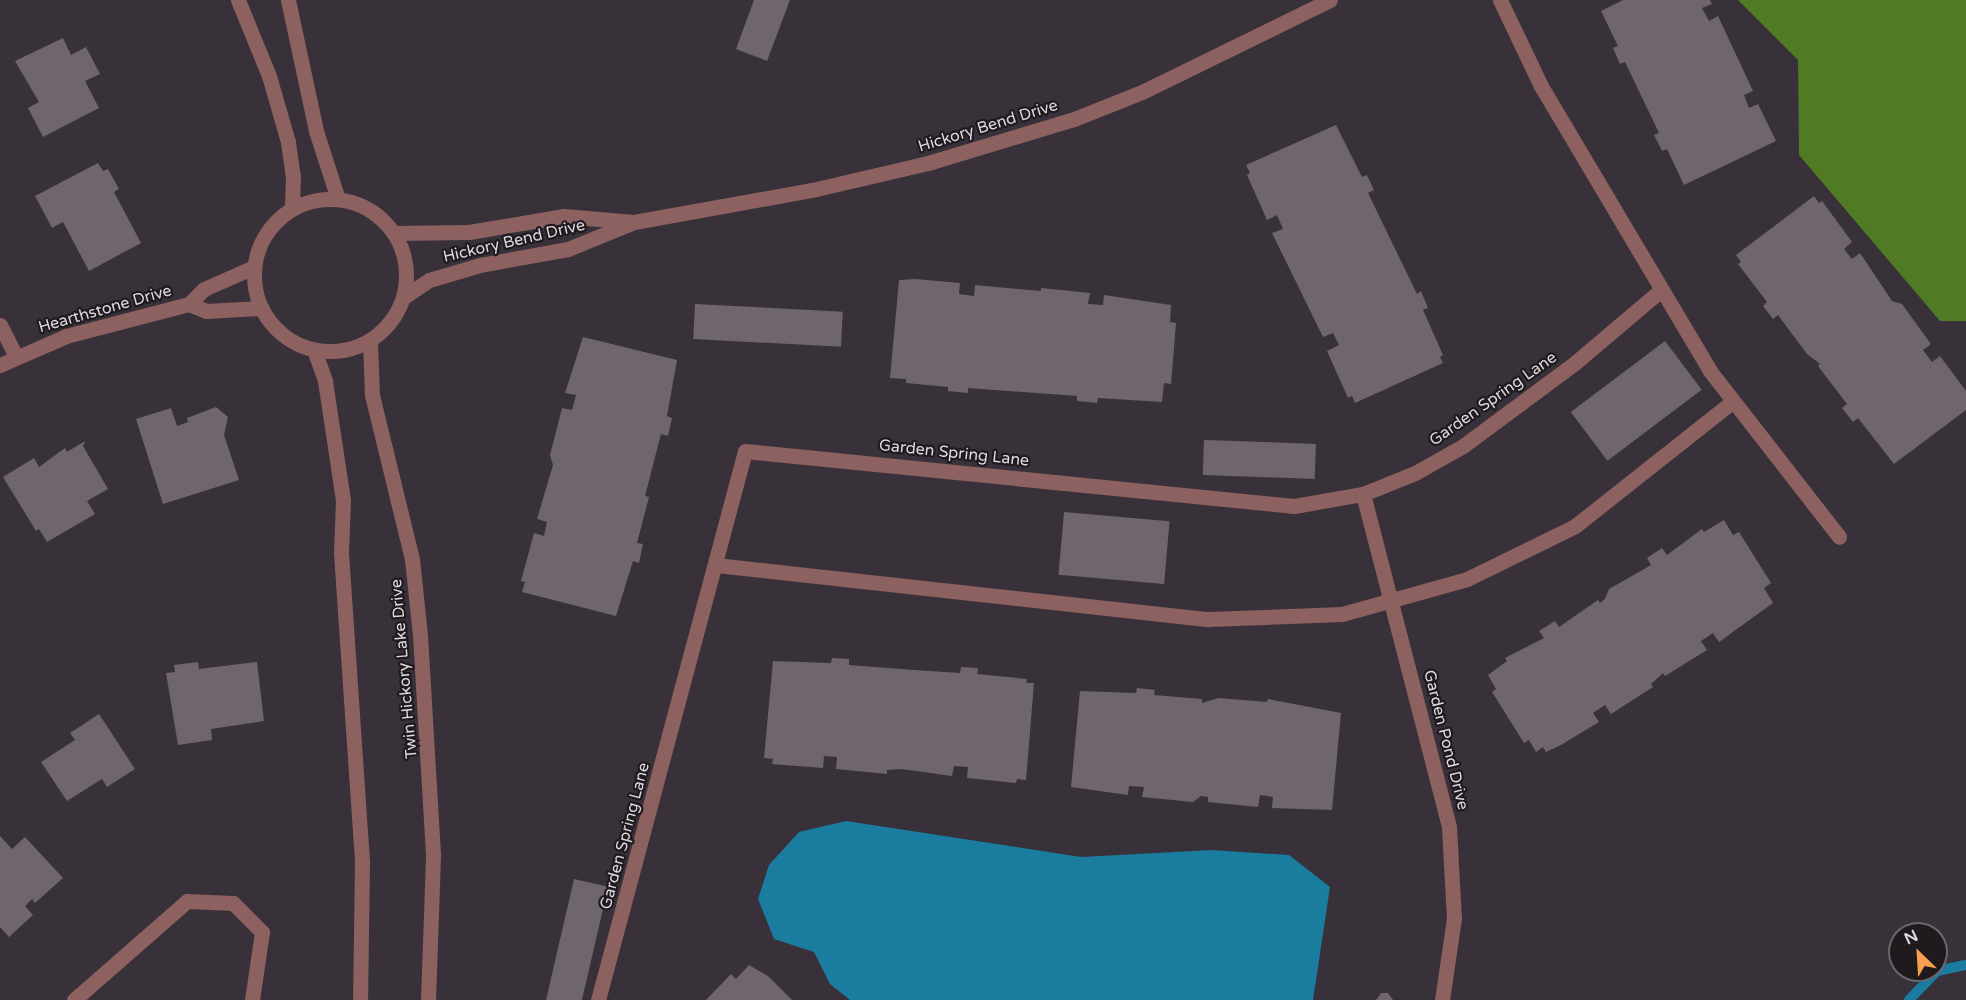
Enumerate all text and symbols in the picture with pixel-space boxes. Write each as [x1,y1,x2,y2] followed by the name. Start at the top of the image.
[916,96,1060,156] street label: Hickory Bend Drive
[441,215,587,267] street label: Hickory Bend Drive
[36,281,174,337] street label: Hearthstone Drive
[1426,348,1560,450] street label: Garden Spring Lane
[878,436,1030,470] street label: Garden Spring Lane
[387,578,421,760] street label: Twin Hickory Lake Drive
[1419,668,1473,812] street label: Garden Pond Drive
[596,761,654,911] street label: Garden Spring Lane
[1888,922,1948,982] north arrow
[1901,926,1921,949] text: N

